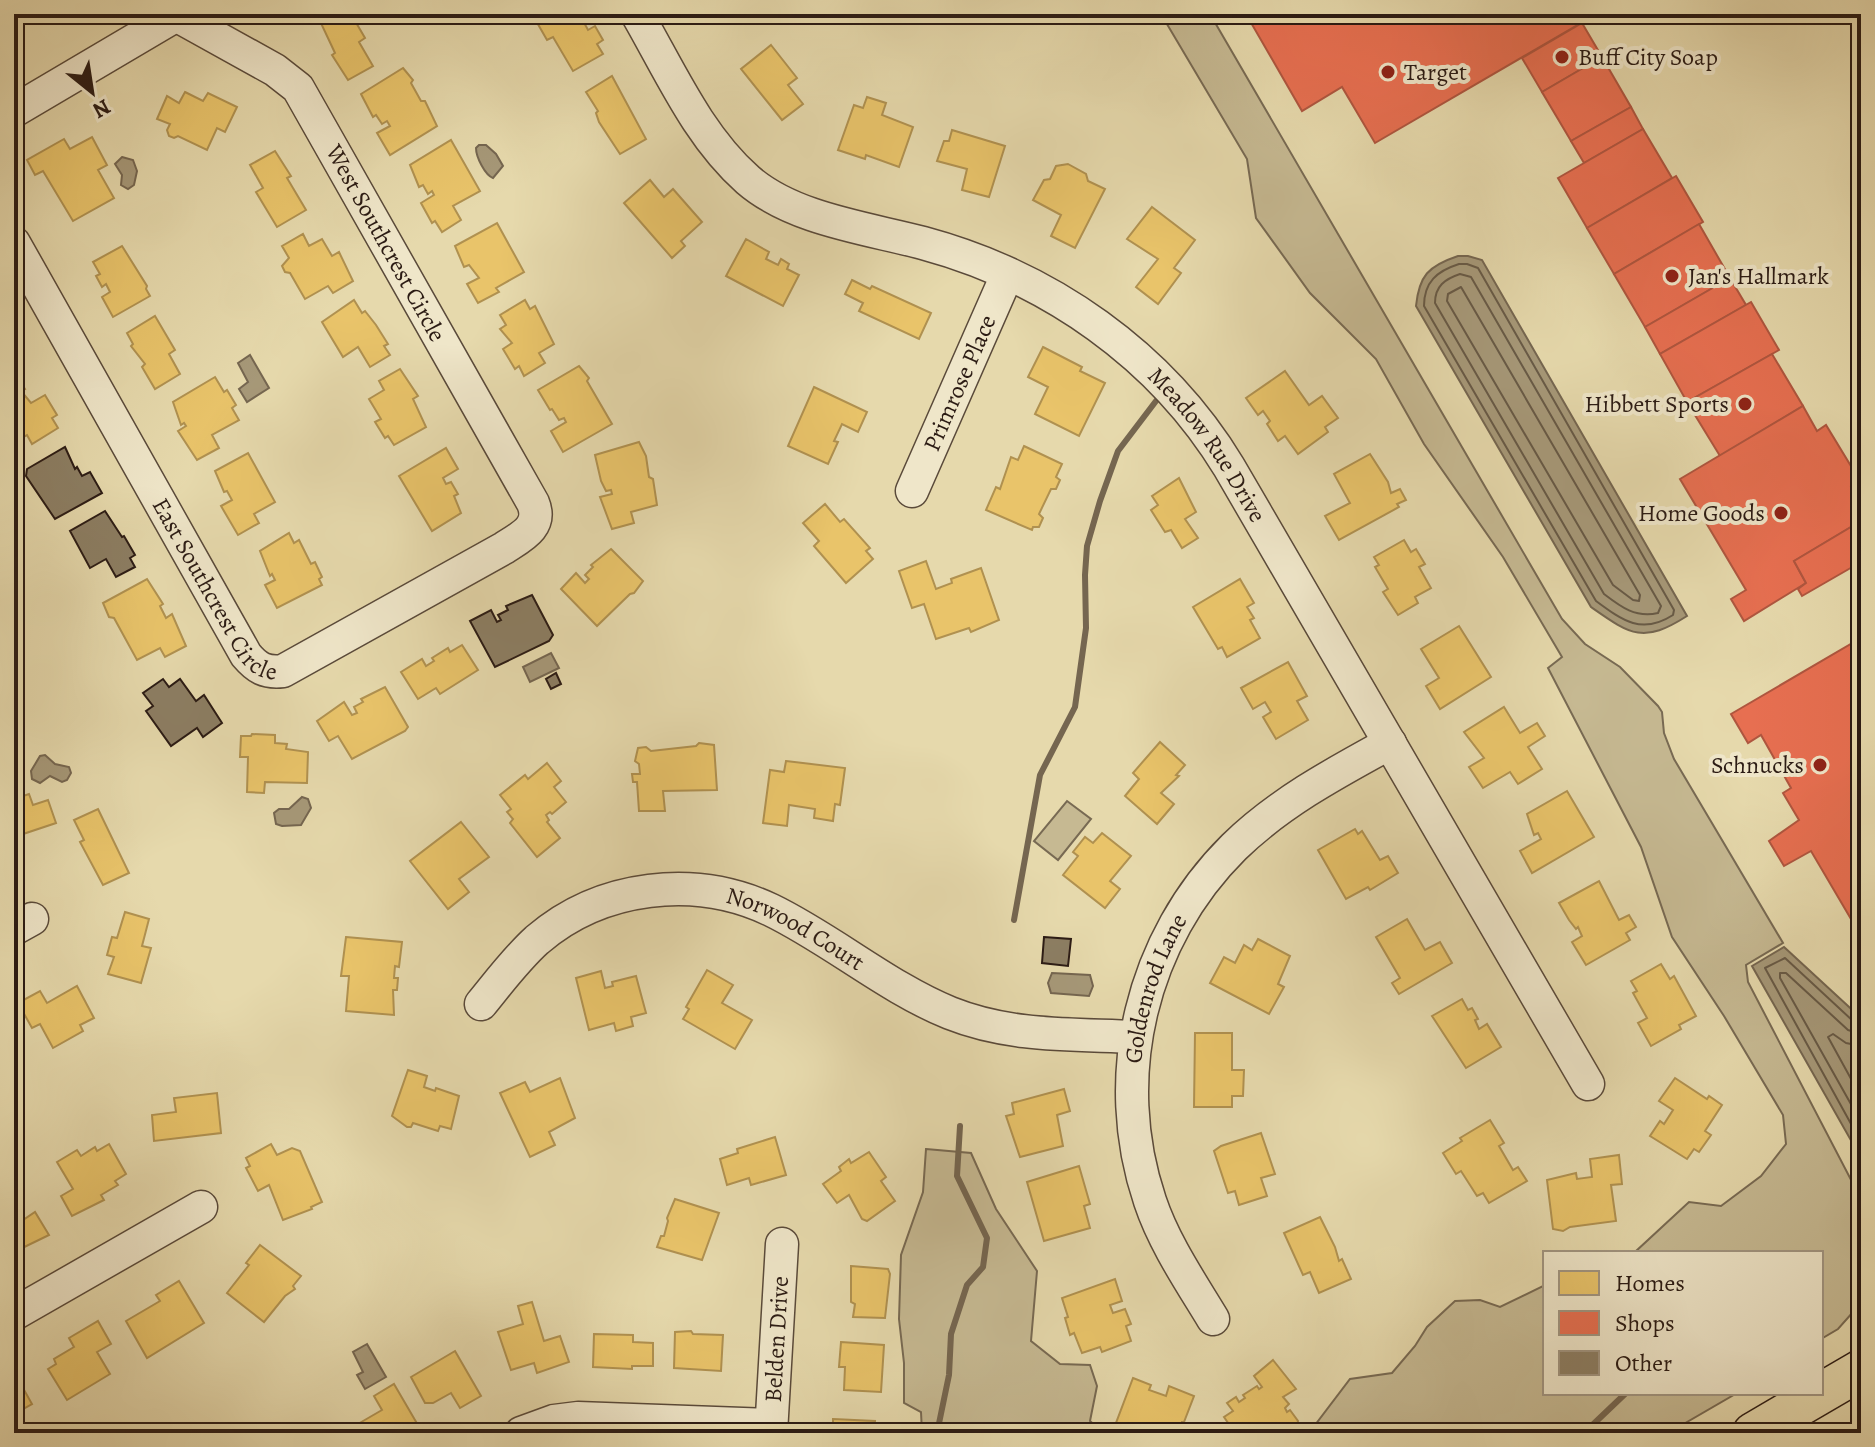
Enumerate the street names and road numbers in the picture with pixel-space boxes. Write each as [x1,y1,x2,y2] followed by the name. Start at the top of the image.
[318,138,454,347] street label: West Southcrest Circle
[915,310,1004,456] street label: Primrose Place
[1141,360,1274,528] street label: Meadow Rue Drive
[145,492,279,688] street label: East Southcrest Circle
[723,879,871,978] street label: Norwood Court
[1117,908,1194,1065] street label: Goldenrod Lane
[757,1275,796,1403] street label: Belden Drive

